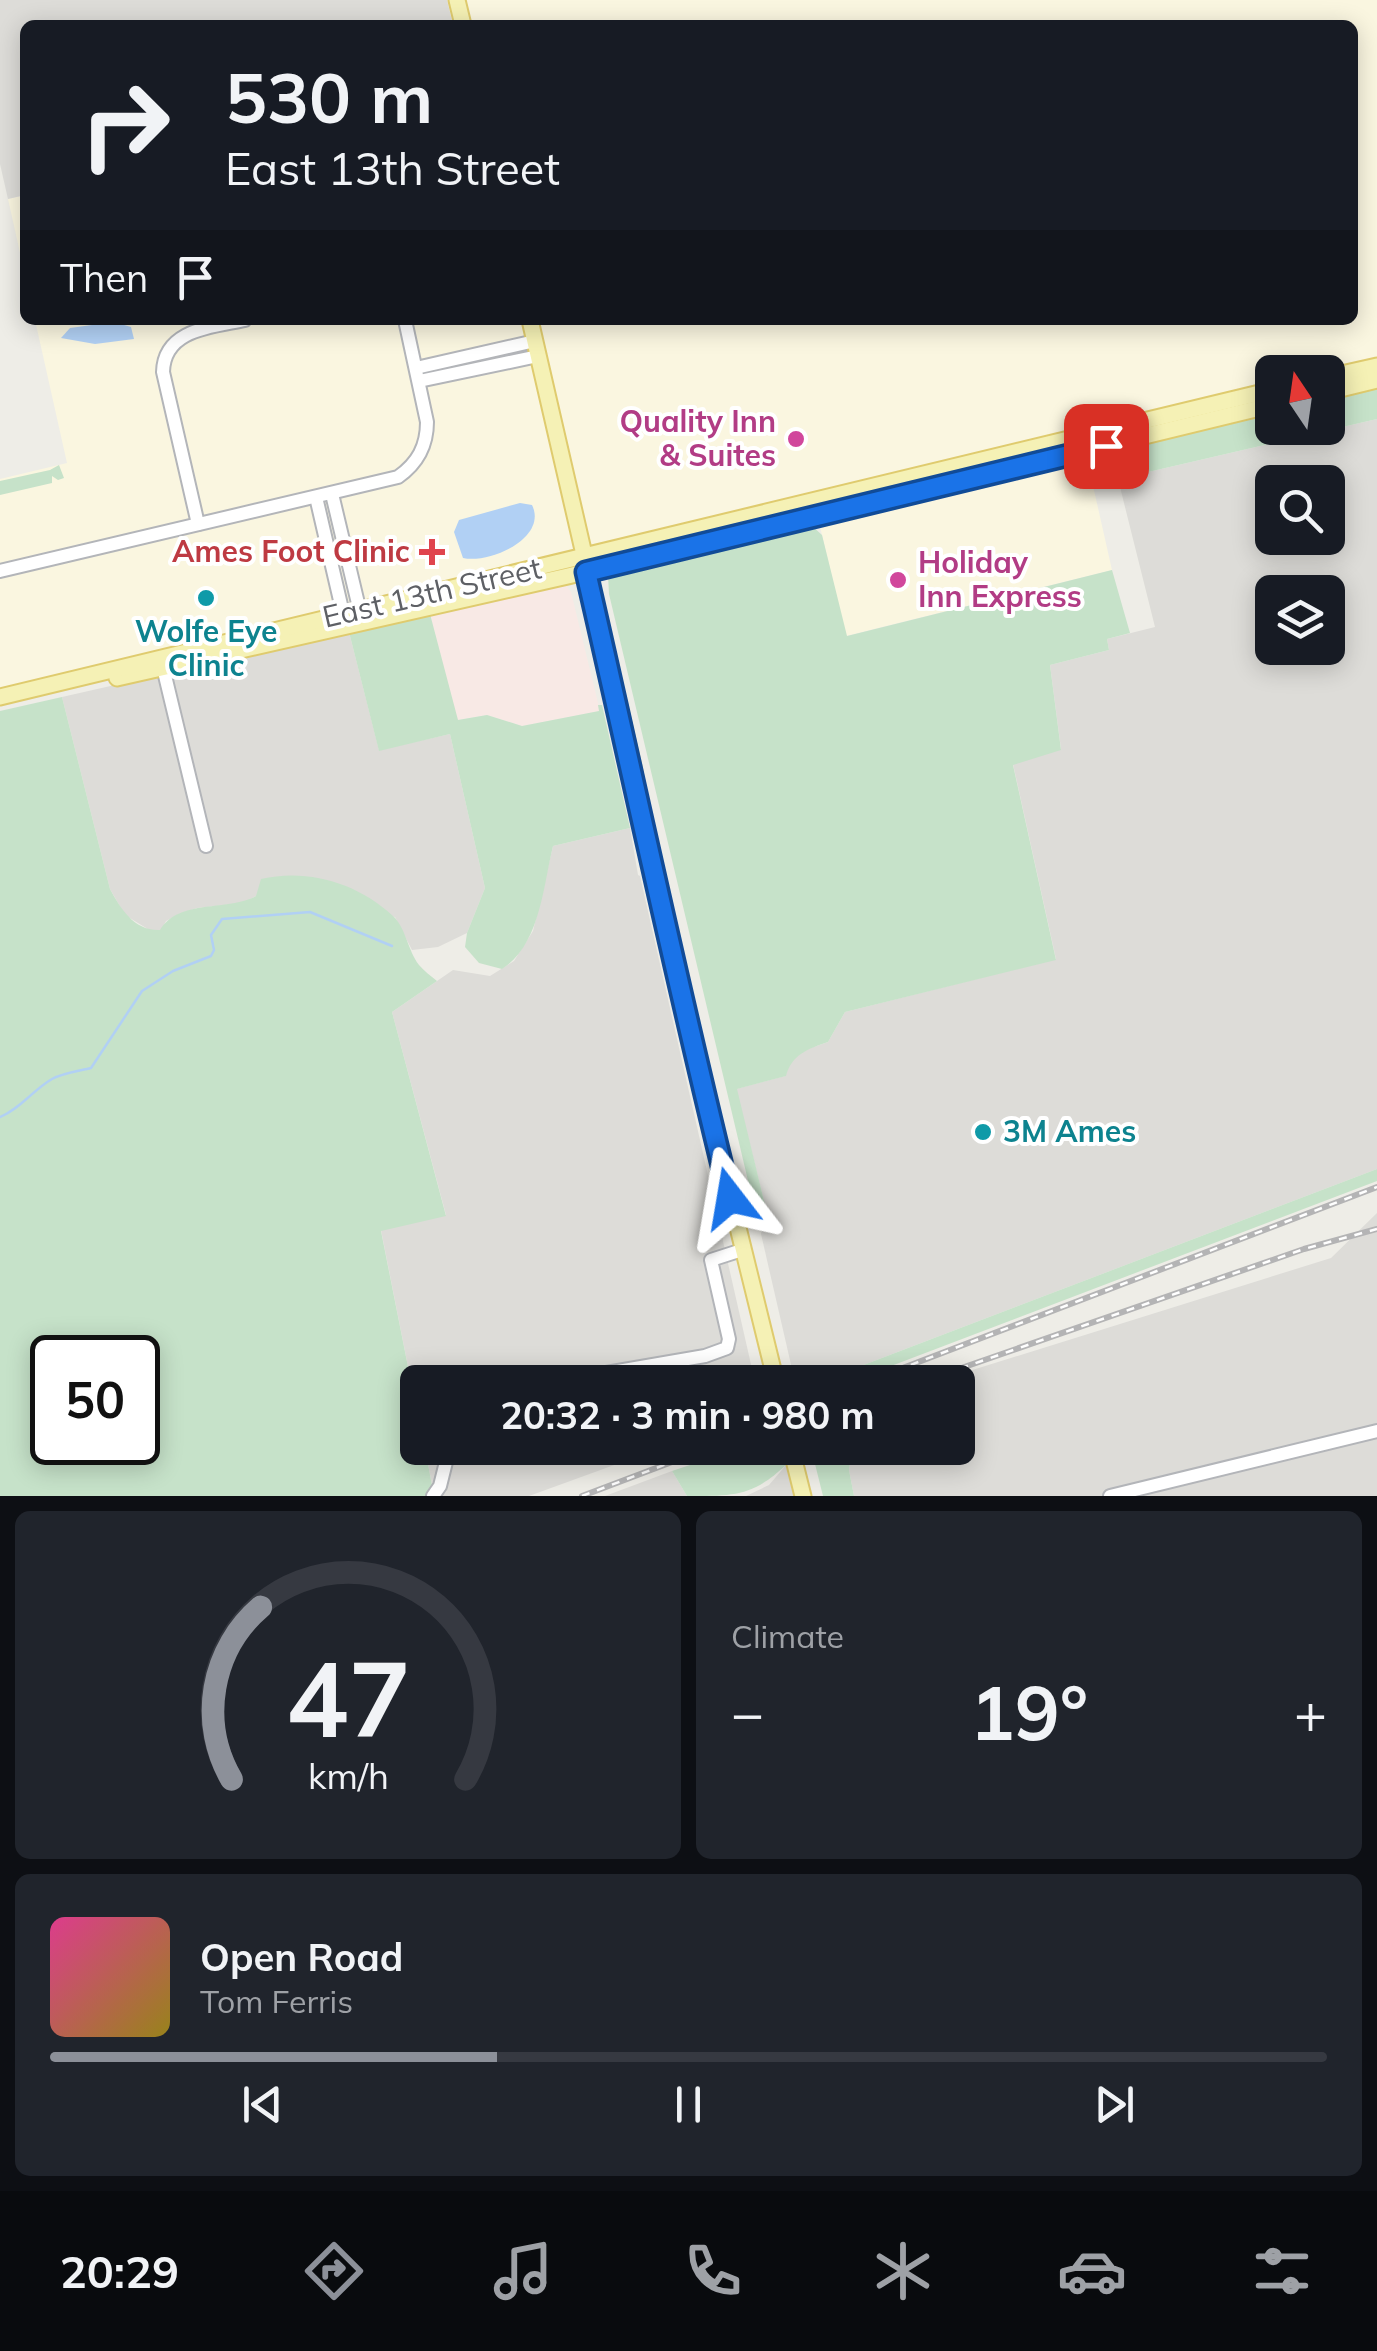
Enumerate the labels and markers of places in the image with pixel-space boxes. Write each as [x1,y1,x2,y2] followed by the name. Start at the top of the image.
[619,402,776,474] place label: Quality Inn & Suites
[1064,404,1149,489] pin
[785,428,807,450] marker: Quality Inn & Suites
[172,532,410,570] place label: Ames Foot Clinic
[419,539,445,565] marker: Ames Foot Clinic
[918,543,1082,615] place label: Holiday Inn Express
[887,569,909,591] marker: Holiday Inn Express
[195,587,217,609] marker: Wolfe Eye Clinic
[135,612,277,684] place label: Wolfe Eye Clinic
[1003,1112,1136,1150] place label: 3M Ames
[972,1121,994,1143] marker: 3M Ames

